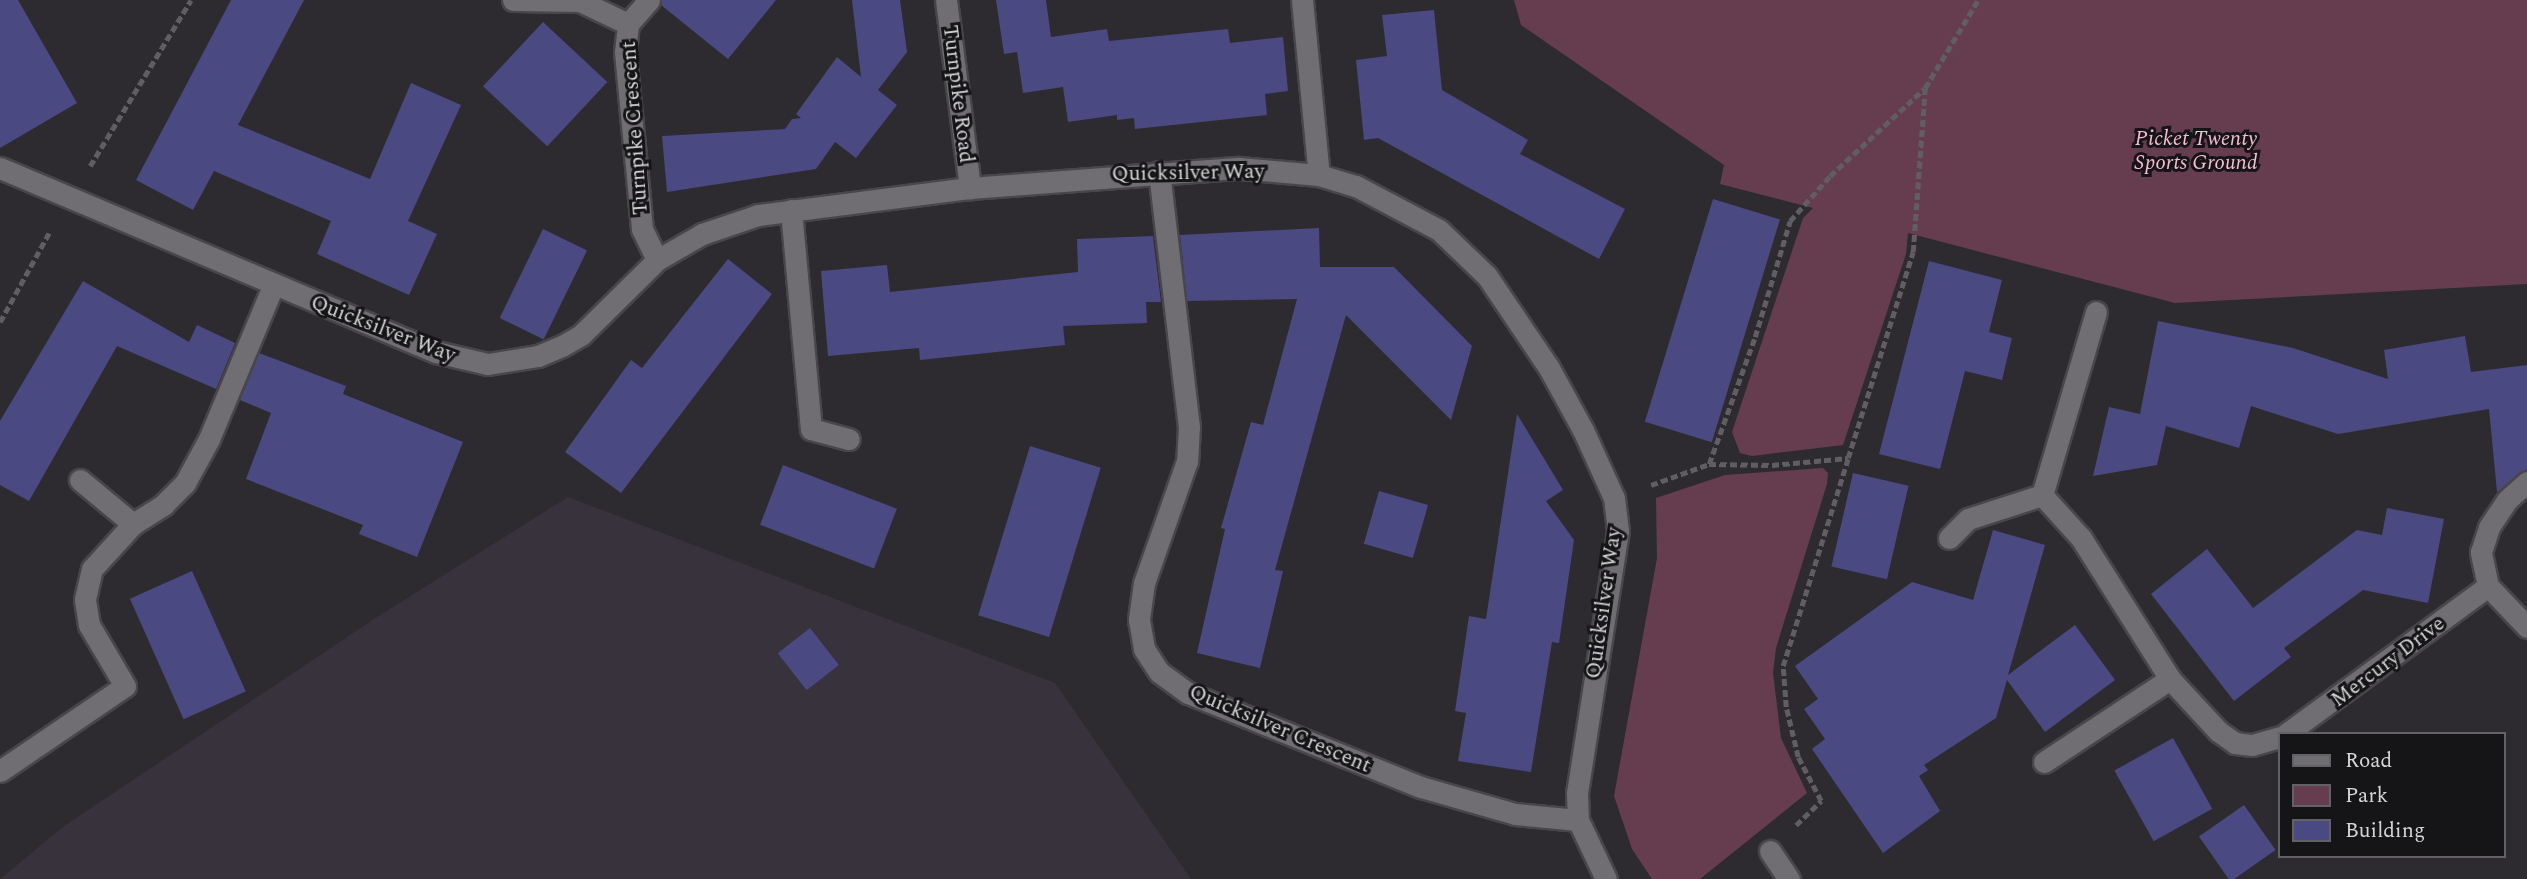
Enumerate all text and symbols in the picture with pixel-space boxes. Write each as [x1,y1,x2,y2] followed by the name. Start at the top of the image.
[937,24,979,164] street label: Turnpike Road
[616,40,654,216] street label: Turnpike Crescent
[2135,126,2257,176] park label: Picket Twenty Sports Ground
[1111,159,1265,187] street label: Quicksilver Way
[307,290,459,368] street label: Quicksilver Way
[1581,526,1627,680] street label: Quicksilver Way
[2326,611,2450,713] street label: Mercury Drive
[1185,679,1375,779] street label: Quicksilver Crescent
[2278,732,2506,858] legend
[2345,745,2392,777] text: Road
[2345,780,2388,812] text: Park
[2345,815,2425,847] text: Building

